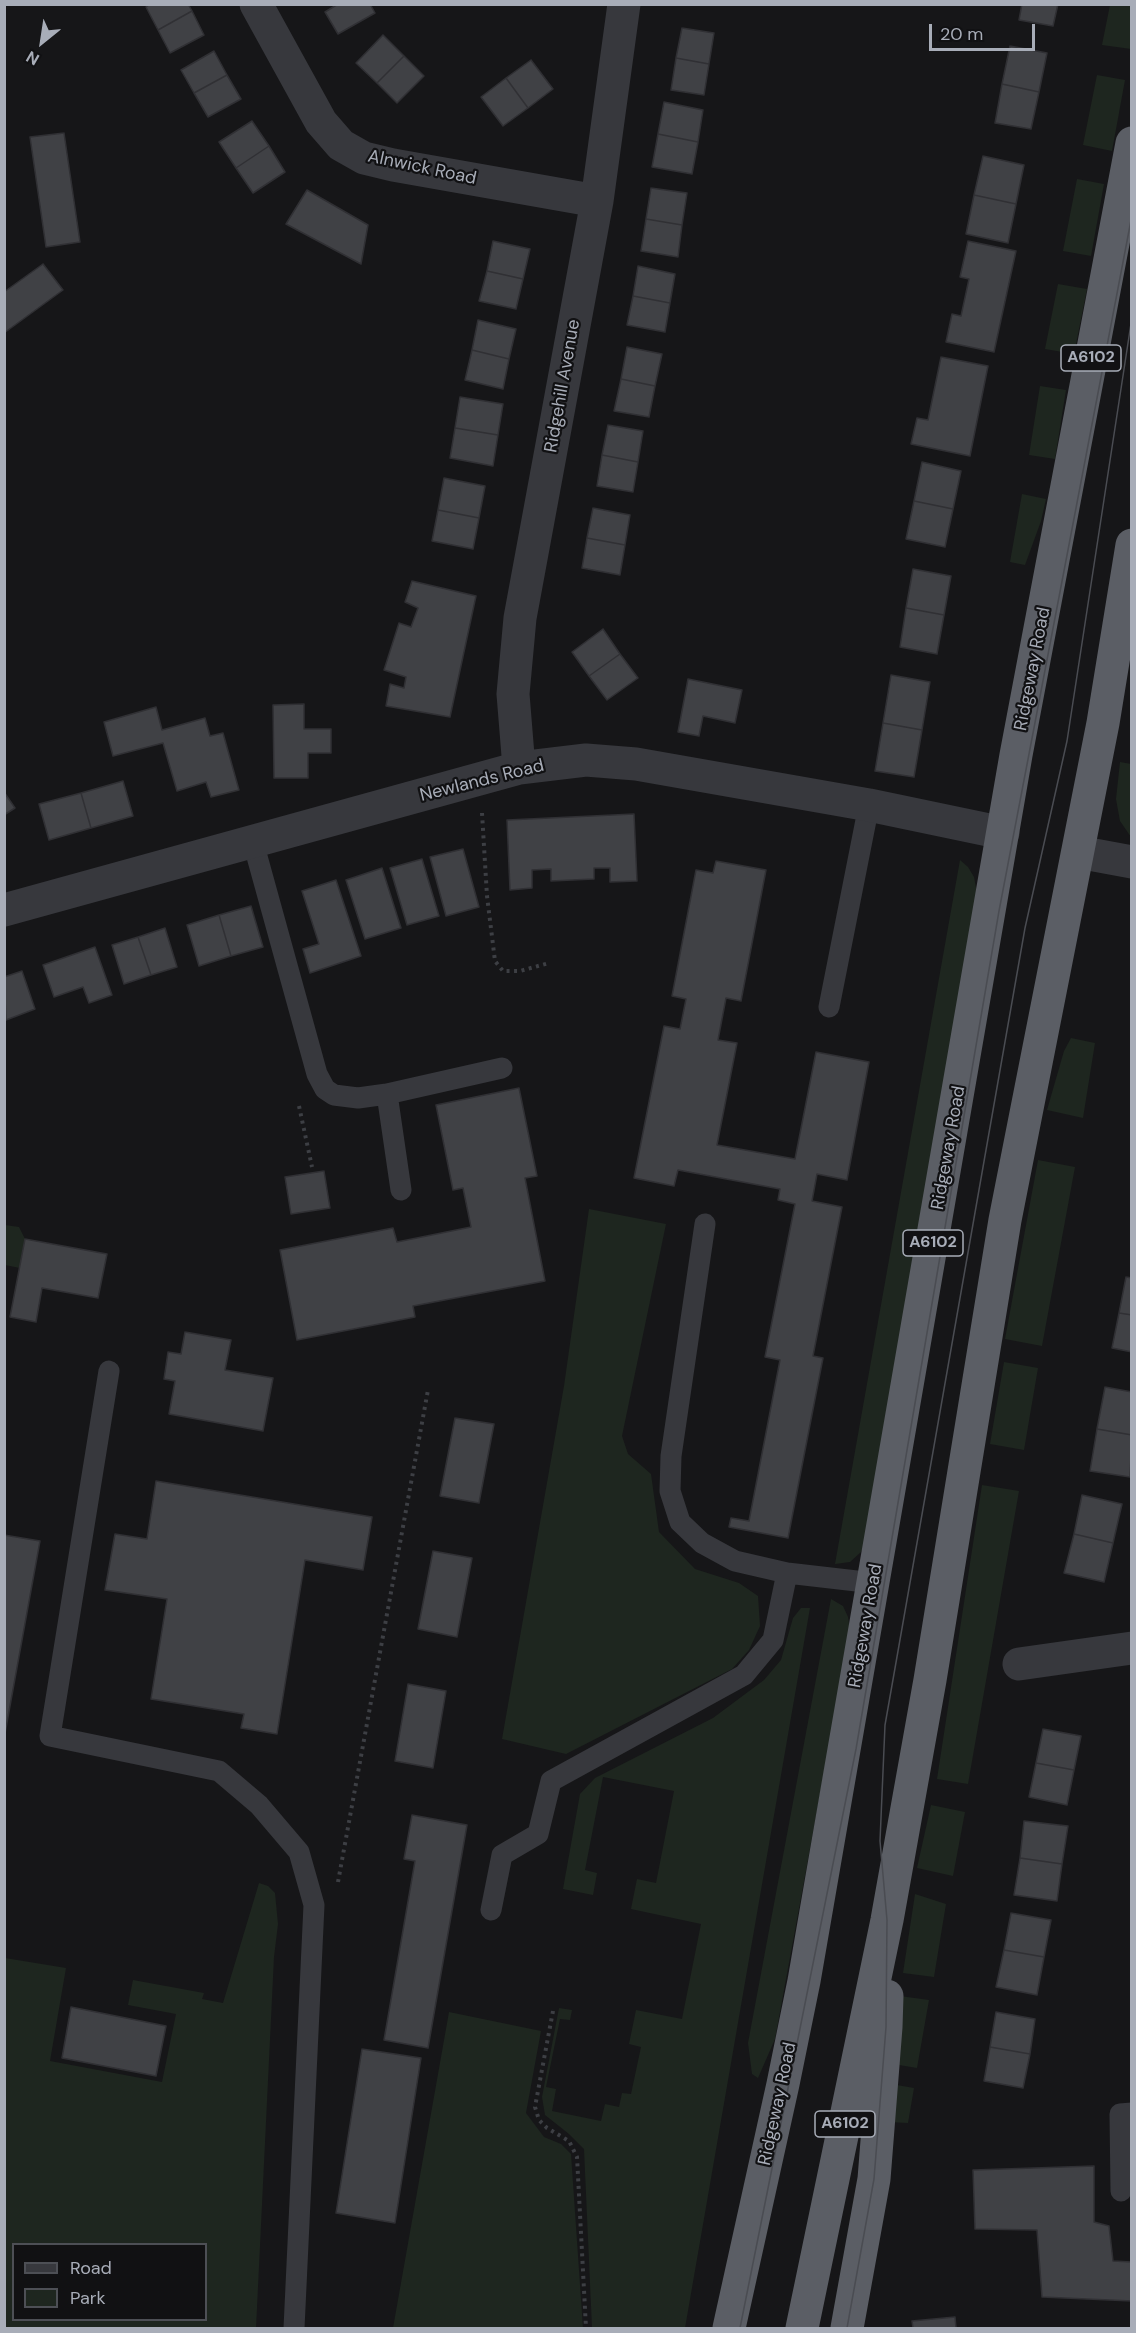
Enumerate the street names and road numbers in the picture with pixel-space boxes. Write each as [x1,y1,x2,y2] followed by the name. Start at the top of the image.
[366,146,478,190] street label: Alnwick Road
[541,318,585,454] street label: Ridgehill Avenue
[1061,345,1121,371] road number: A6102
[1010,605,1056,733] street label: Ridgeway Road
[418,755,546,807] street label: Newlands Road
[927,1084,971,1212] street label: Ridgeway Road
[903,1230,963,1256] road number: A6102
[844,1562,888,1690] street label: Ridgeway Road
[754,2040,802,2168] street label: Ridgeway Road
[815,2111,875,2137] road number: A6102

